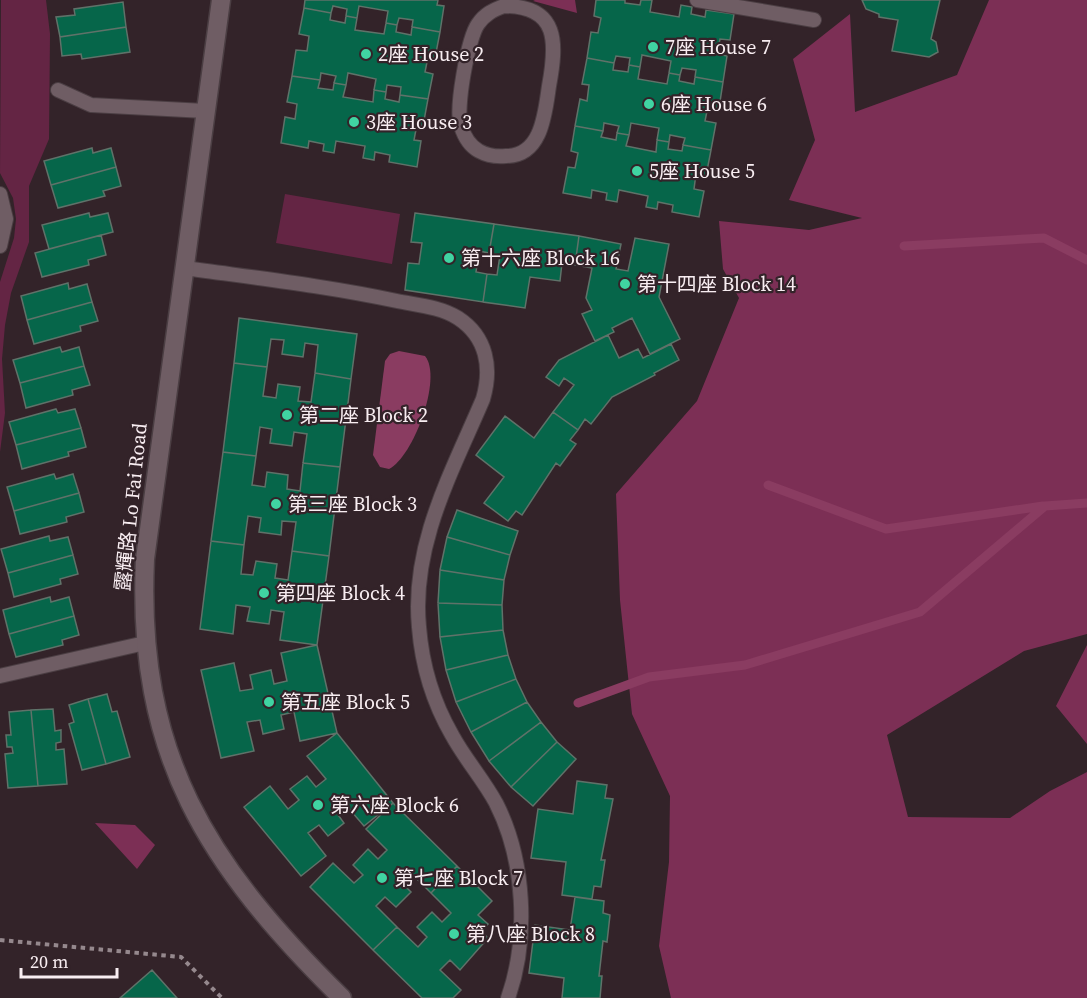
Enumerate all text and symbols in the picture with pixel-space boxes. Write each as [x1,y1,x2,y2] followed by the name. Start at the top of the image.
[665,33,771,61] place label: 7座 House 7
[378,40,484,68] place label: 2座 House 2
[646,40,660,54] marker: 7座 House 7
[359,47,373,61] marker: 2座 House 2
[661,90,767,118] place label: 6座 House 6
[642,97,656,111] marker: 6座 House 6
[366,108,472,136] place label: 3座 House 3
[347,115,361,129] marker: 3座 House 3
[649,157,755,185] place label: 5座 House 5
[630,164,644,178] marker: 5座 House 5
[461,244,620,272] place label: 第十六座 Block 16
[442,251,456,265] marker: 第十六座 Block 16
[637,270,796,298] place label: 第十四座 Block 14
[618,277,632,291] marker: 第十四座 Block 14
[299,401,428,429] place label: 第二座 Block 2
[280,408,294,422] marker: 第二座 Block 2
[108,421,154,593] street label: 露輝路 Lo Fai Road
[288,490,417,518] place label: 第三座 Block 3
[269,497,283,511] marker: 第三座 Block 3
[276,579,405,607] place label: 第四座 Block 4
[257,586,271,600] marker: 第四座 Block 4
[281,688,410,716] place label: 第五座 Block 5
[262,695,276,709] marker: 第五座 Block 5
[330,791,459,819] place label: 第六座 Block 6
[311,798,325,812] marker: 第六座 Block 6
[394,864,523,892] place label: 第七座 Block 7
[375,871,389,885] marker: 第七座 Block 7
[466,920,595,948] place label: 第八座 Block 8
[447,927,461,941] marker: 第八座 Block 8
[21,941,117,979] scale bar
[30,949,68,974] text: 20 m

